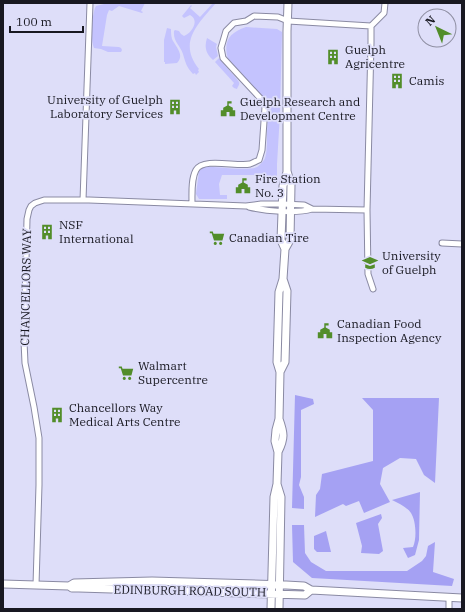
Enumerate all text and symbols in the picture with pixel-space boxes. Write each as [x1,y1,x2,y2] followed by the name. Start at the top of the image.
[10,8,83,34] scale bar
[417,8,457,48] north arrow
[422,12,438,29] text: N
[16,14,52,29] text: 100 m
[345,42,405,71] place label: Guelph Agricentre
[324,48,342,66] building icon: Guelph Agricentre
[388,72,406,90] building icon: Camis
[409,73,444,88] place label: Camis
[47,92,163,121] place label: University of Guelph Laboratory Services
[240,94,360,123] place label: Guelph Research and Development Centre
[166,98,184,116] building icon: University of Guelph Laboratory Services
[219,100,237,118] public building icon: Guelph Research and Development Centre
[255,171,321,200] place label: Fire Station No. 3
[234,177,252,195] public building icon: Fire Station No. 3
[59,217,134,246] place label: NSF International
[38,223,56,241] building icon: NSF International
[17,228,34,346] street label: CHANCELLORS WAY
[208,229,226,247] supermarket icon: Canadian Tire
[229,230,309,245] place label: Canadian Tire
[382,248,441,277] place label: University of Guelph
[361,254,379,272] school or university icon: University of Guelph
[337,316,442,345] place label: Canadian Food Inspection Agency
[316,322,334,340] public building icon: Canadian Food Inspection Agency
[138,358,208,387] place label: Walmart Supercentre
[117,364,135,382] supermarket icon: Walmart Supercentre
[69,400,180,429] place label: Chancellors Way Medical Arts Centre
[48,406,66,424] building icon: Chancellors Way Medical Arts Centre
[113,582,267,599] street label: EDINBURGH ROAD SOUTH

